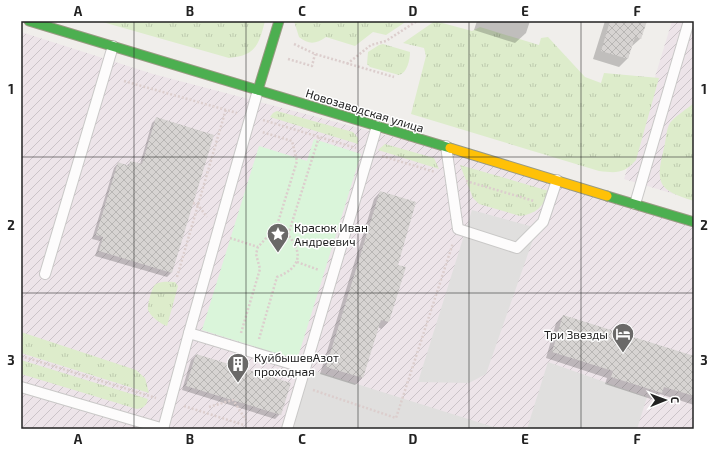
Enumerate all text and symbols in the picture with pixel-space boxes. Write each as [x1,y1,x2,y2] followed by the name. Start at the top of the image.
[74,3,83,19] text: A
[186,3,194,19] text: B
[298,3,306,19] text: C
[409,3,418,19] text: D
[521,3,529,19] text: E
[633,3,641,19] text: F
[8,81,14,97] text: 1
[701,81,707,97] text: 1
[304,85,426,136] street label: Новозаводская улица
[7,217,15,233] text: 2
[700,217,708,233] text: 2
[294,220,368,248] place label: Красюк Иван Андреевич
[265,221,291,254] place icon: Красюк Иван Андреевич
[610,321,636,354] hotel icon: Три Звезды
[544,327,608,341] place label: Три Звезды
[254,350,339,378] place label: КуйбышевАзот проходная
[225,351,251,384] building icon: КуйбышевАзот проходная
[7,352,15,368] text: 3
[700,352,708,368] text: 3
[645,380,685,420] north arrow
[669,396,682,404] text: С
[74,431,83,447] text: A
[186,431,194,447] text: B
[298,431,306,447] text: C
[409,431,418,447] text: D
[521,431,529,447] text: E
[633,431,641,447] text: F

